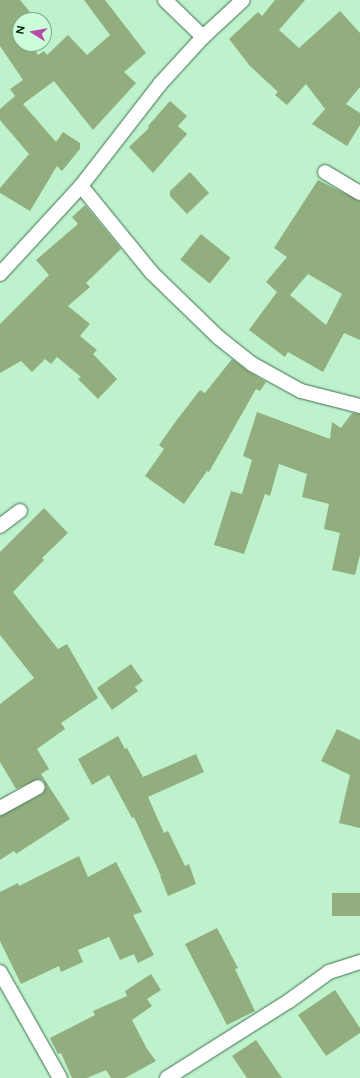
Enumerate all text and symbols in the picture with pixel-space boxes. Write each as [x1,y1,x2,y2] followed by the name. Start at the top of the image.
[12,12,52,52] north arrow
[14,24,28,35] text: N

